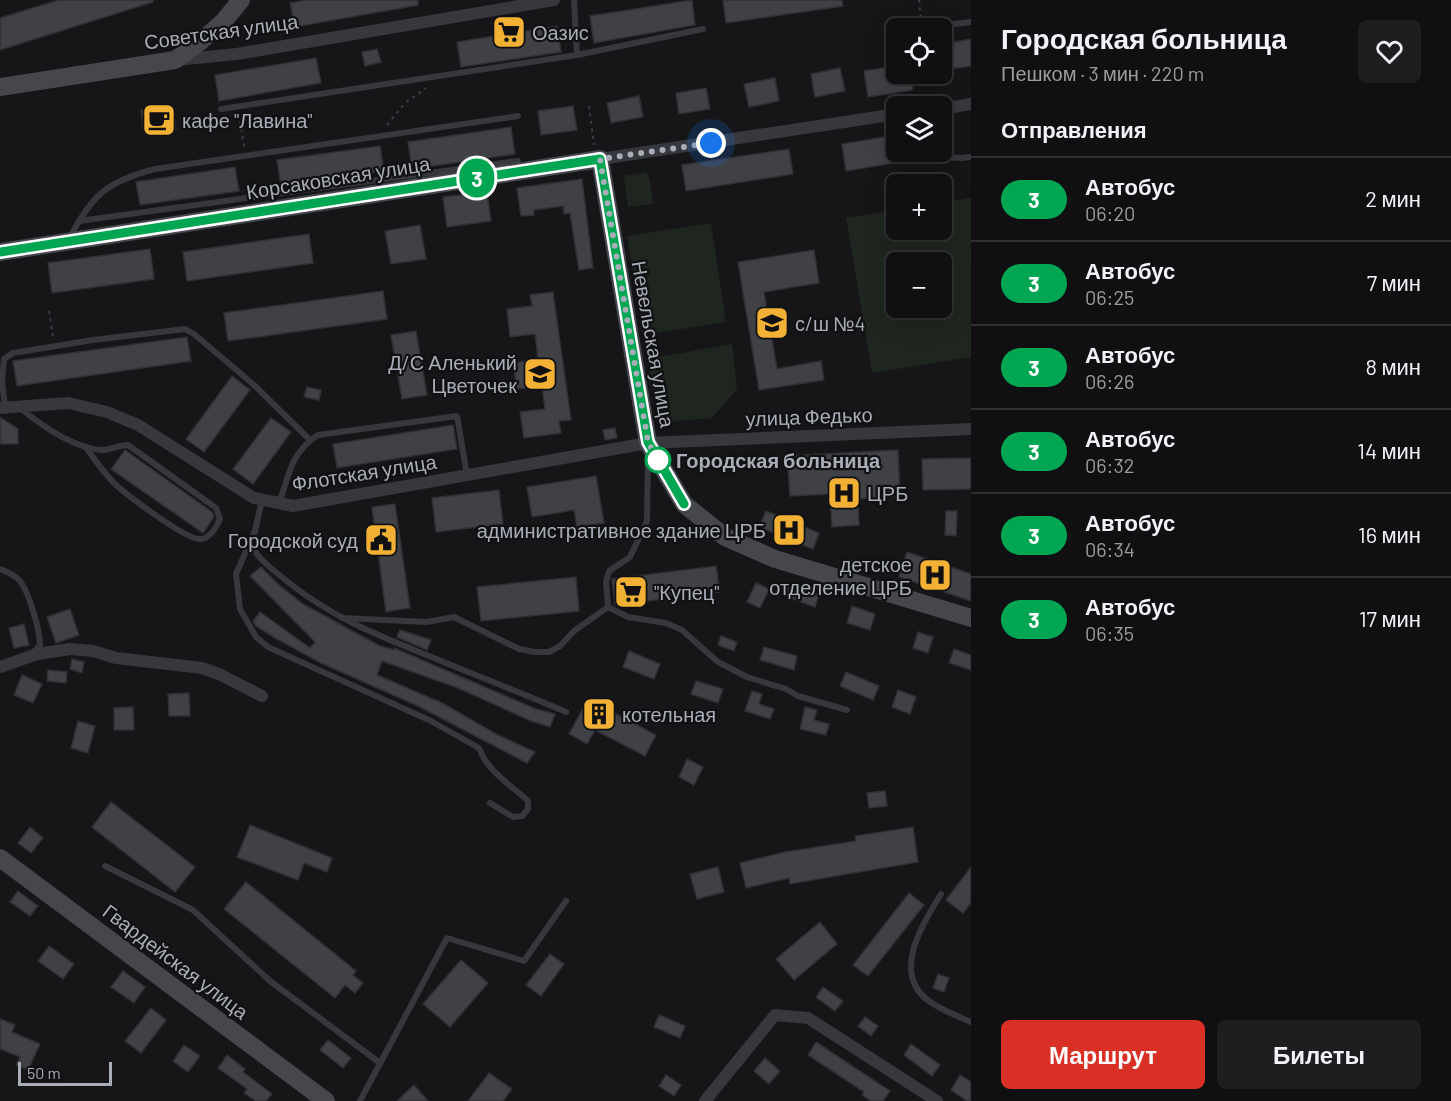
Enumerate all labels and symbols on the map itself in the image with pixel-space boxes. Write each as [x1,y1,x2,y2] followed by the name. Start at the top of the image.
[142,8,301,54] street label: Советская улица
[491,14,527,50] supermarket icon: Оазис
[532,20,589,44] place label: Оазис
[141,102,177,138] cafe icon: кафе "Лавина"
[182,108,313,132] place label: кафе "Лавина"
[696,128,726,158] your location
[244,150,432,203] street label: Корсаковская улица
[458,158,496,198] line badge: 3
[628,259,681,430] street label: Невельская улица
[754,305,790,341] school or university icon: с/ш №4
[795,311,866,335] place label: с/ш №4
[388,350,517,397] place label: Д/С Аленький Цветочек
[522,356,558,392] school or university icon: Д/С Аленький Цветочек
[745,402,873,430] street label: улица Федько
[645,447,671,473] marker: Городская больница
[676,448,881,472] place label: Городская больница
[290,449,439,495] street label: Флотская улица
[826,475,862,511] hospital icon: ЦРБ
[867,481,908,505] place label: ЦРБ
[771,512,807,548] hospital icon: административное здание ЦРБ
[477,518,766,542] place label: административное здание ЦРБ
[363,522,399,558] public building icon: Городской суд
[228,528,358,552] place label: Городской суд
[769,552,912,599] place label: детское отделение ЦРБ
[917,557,953,593] hospital icon: детское отделение ЦРБ
[613,574,649,610] supermarket icon: "Купец"
[654,580,720,604] place label: "Купец"
[581,696,617,732] building icon: котельная
[622,702,716,726] place label: котельная
[99,898,254,1024] street label: Гвардейская улица
[18,1059,112,1086] scale bar

